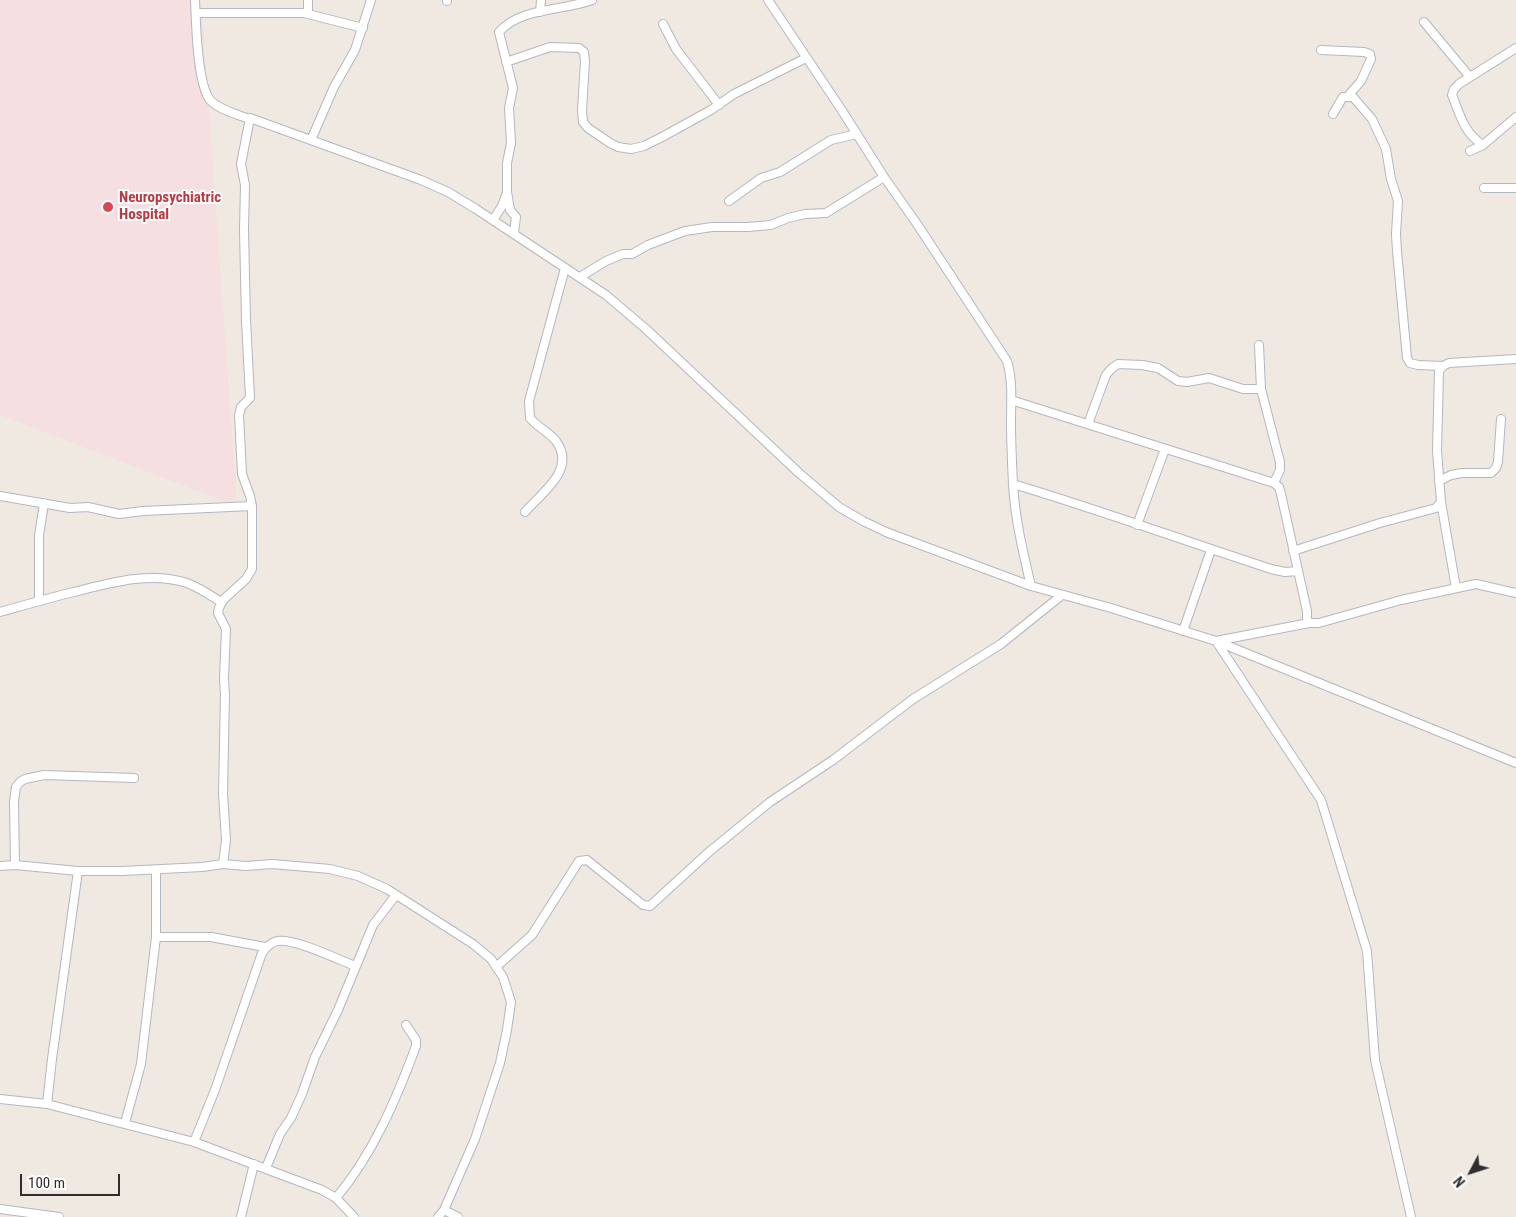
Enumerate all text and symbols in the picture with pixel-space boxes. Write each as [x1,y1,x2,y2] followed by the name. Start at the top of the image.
[119,189,221,224] place label: Neuropsychiatric Hospital
[101,200,115,214] marker: Neuropsychiatric Hospital
[1446,1147,1496,1197] north arrow
[22,1164,122,1196] scale bar
[1451,1173,1468,1190] text: N
[28,1174,65,1192] text: 100 m

